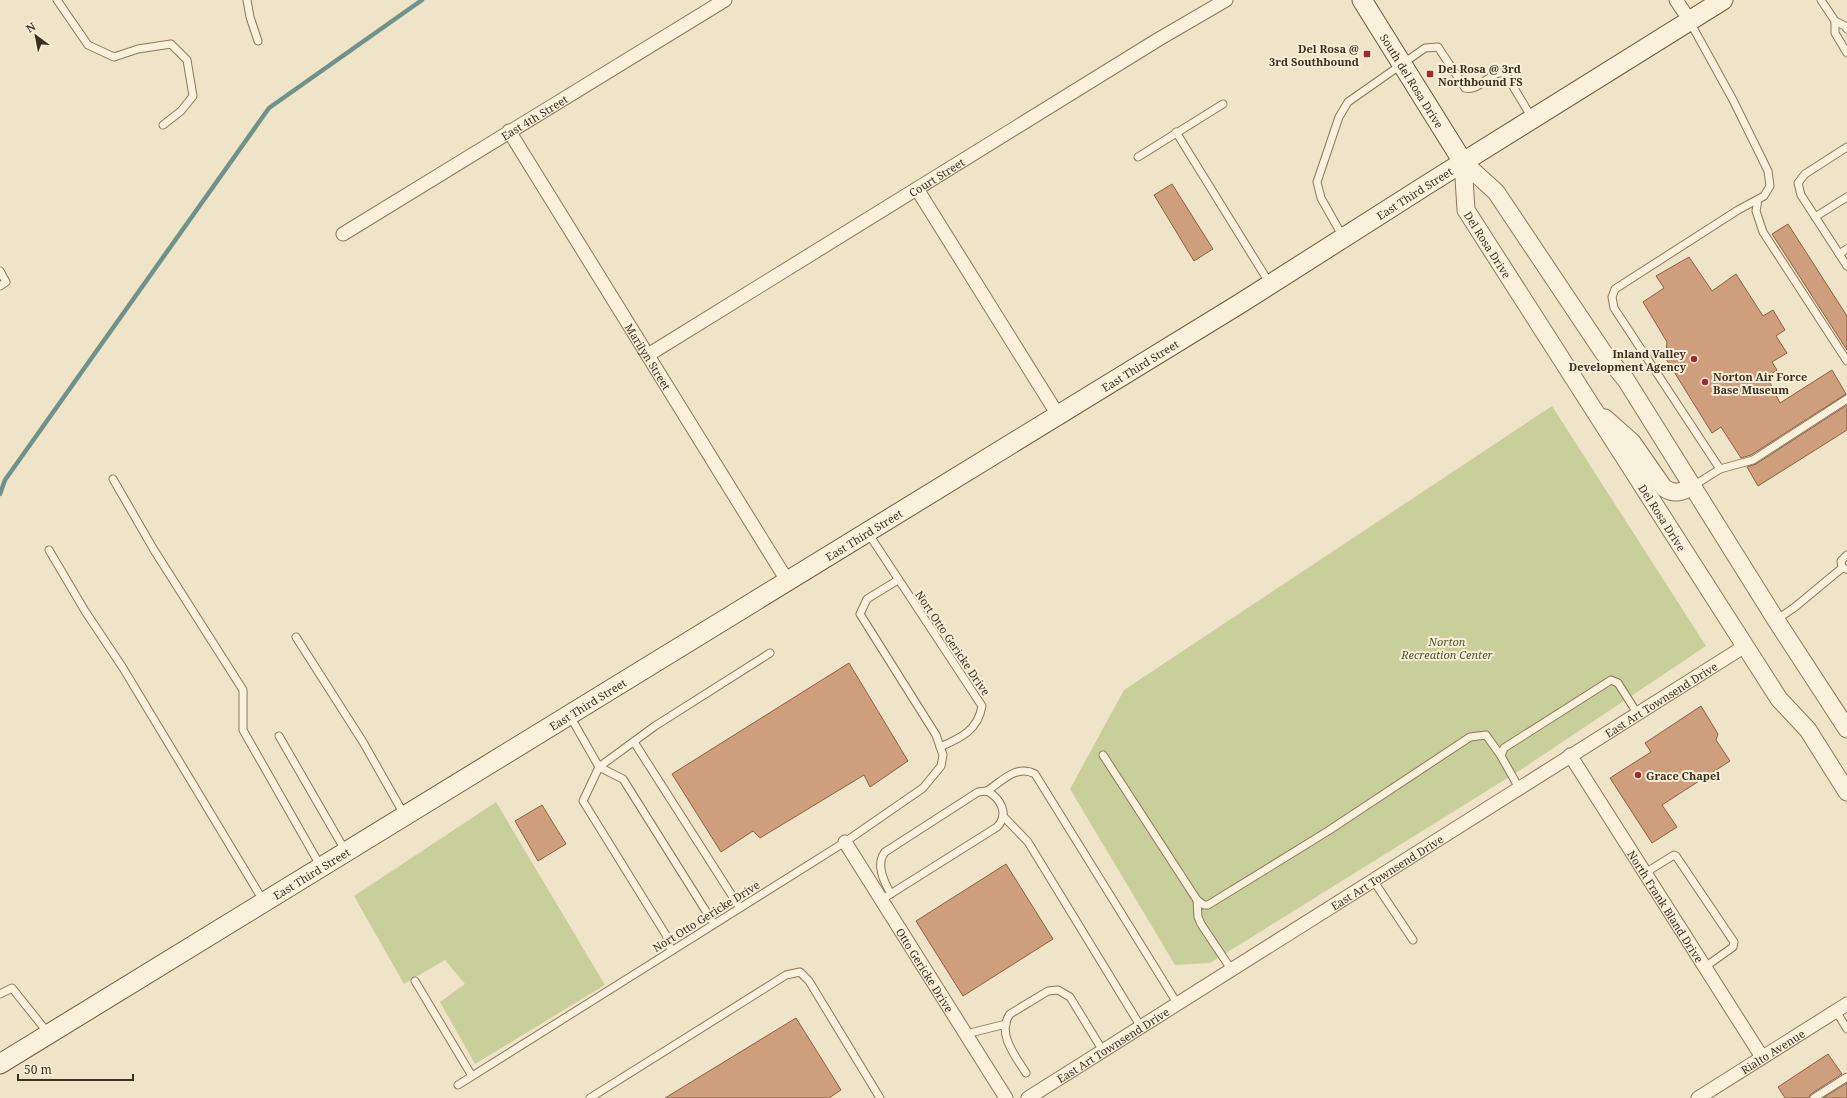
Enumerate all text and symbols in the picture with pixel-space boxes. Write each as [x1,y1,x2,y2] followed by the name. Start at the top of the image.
[16,16,56,56] north arrow
[23,18,38,36] text: N
[1377,31,1447,131] street label: South del Rosa Drive
[1269,41,1359,69] place label: Del Rosa @ 3rd Southbound
[1362,49,1372,59] marker: Del Rosa @ 3rd Southbound
[1438,61,1523,89] place label: Del Rosa @ 3rd Northbound FS
[1425,69,1435,79] marker: Del Rosa @ 3rd Northbound FS
[498,91,570,143] street label: East 4th Street
[906,154,967,200] street label: Court Street
[1373,163,1455,223] street label: East Third Street
[1461,208,1515,281] street label: Del Rosa Drive
[622,320,675,393] street label: Marilyn Street
[1099,336,1181,394] street label: East Third Street
[1569,346,1687,374] place label: Inland Valley Development Agency
[1689,354,1699,364] marker: Inland Valley Development Agency
[1713,369,1807,397] place label: Norton Air Force Base Museum
[1700,377,1710,387] marker: Norton Air Force Base Museum
[1636,481,1690,554] street label: Del Rosa Drive
[822,505,905,564] street label: East Third Street
[912,588,994,698] street label: Nort Otto Gericke Drive
[1400,634,1494,662] park label: Norton Recreation Center
[1602,658,1720,740] street label: East Art Townsend Drive
[546,674,629,733] street label: East Third Street
[1646,768,1720,783] place label: Grace Chapel
[1633,770,1643,780] marker: Grace Chapel
[1328,831,1446,913] street label: East Art Townsend Drive
[270,844,353,902] street label: East Third Street
[1625,847,1707,965] street label: North Frank Bland Drive
[650,877,762,955] street label: Nort Otto Gericke Drive
[893,925,958,1015] street label: Otto Gericke Drive
[1054,1004,1172,1086] street label: East Art Townsend Drive
[1738,1025,1807,1077] street label: Rialto Avenue
[18,1056,133,1082] scale bar
[24,1061,52,1078] text: 50 m

